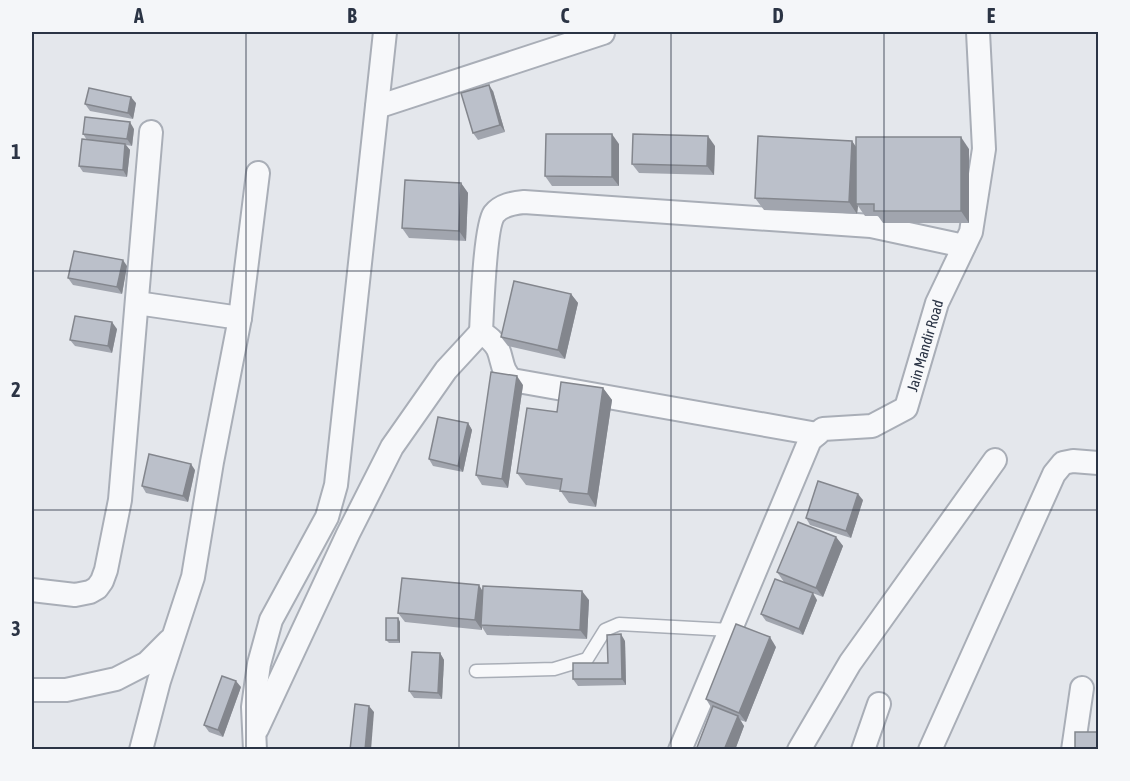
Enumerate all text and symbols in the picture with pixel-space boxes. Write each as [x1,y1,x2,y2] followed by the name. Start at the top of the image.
[133,4,144,27] text: A
[347,4,357,27] text: B
[561,4,570,27] text: C
[772,4,784,27] text: D
[987,4,996,27] text: E
[11,140,21,163] text: 1
[903,298,946,393] street label: Jain Mandir Road
[11,378,21,401] text: 2
[11,617,21,640] text: 3

